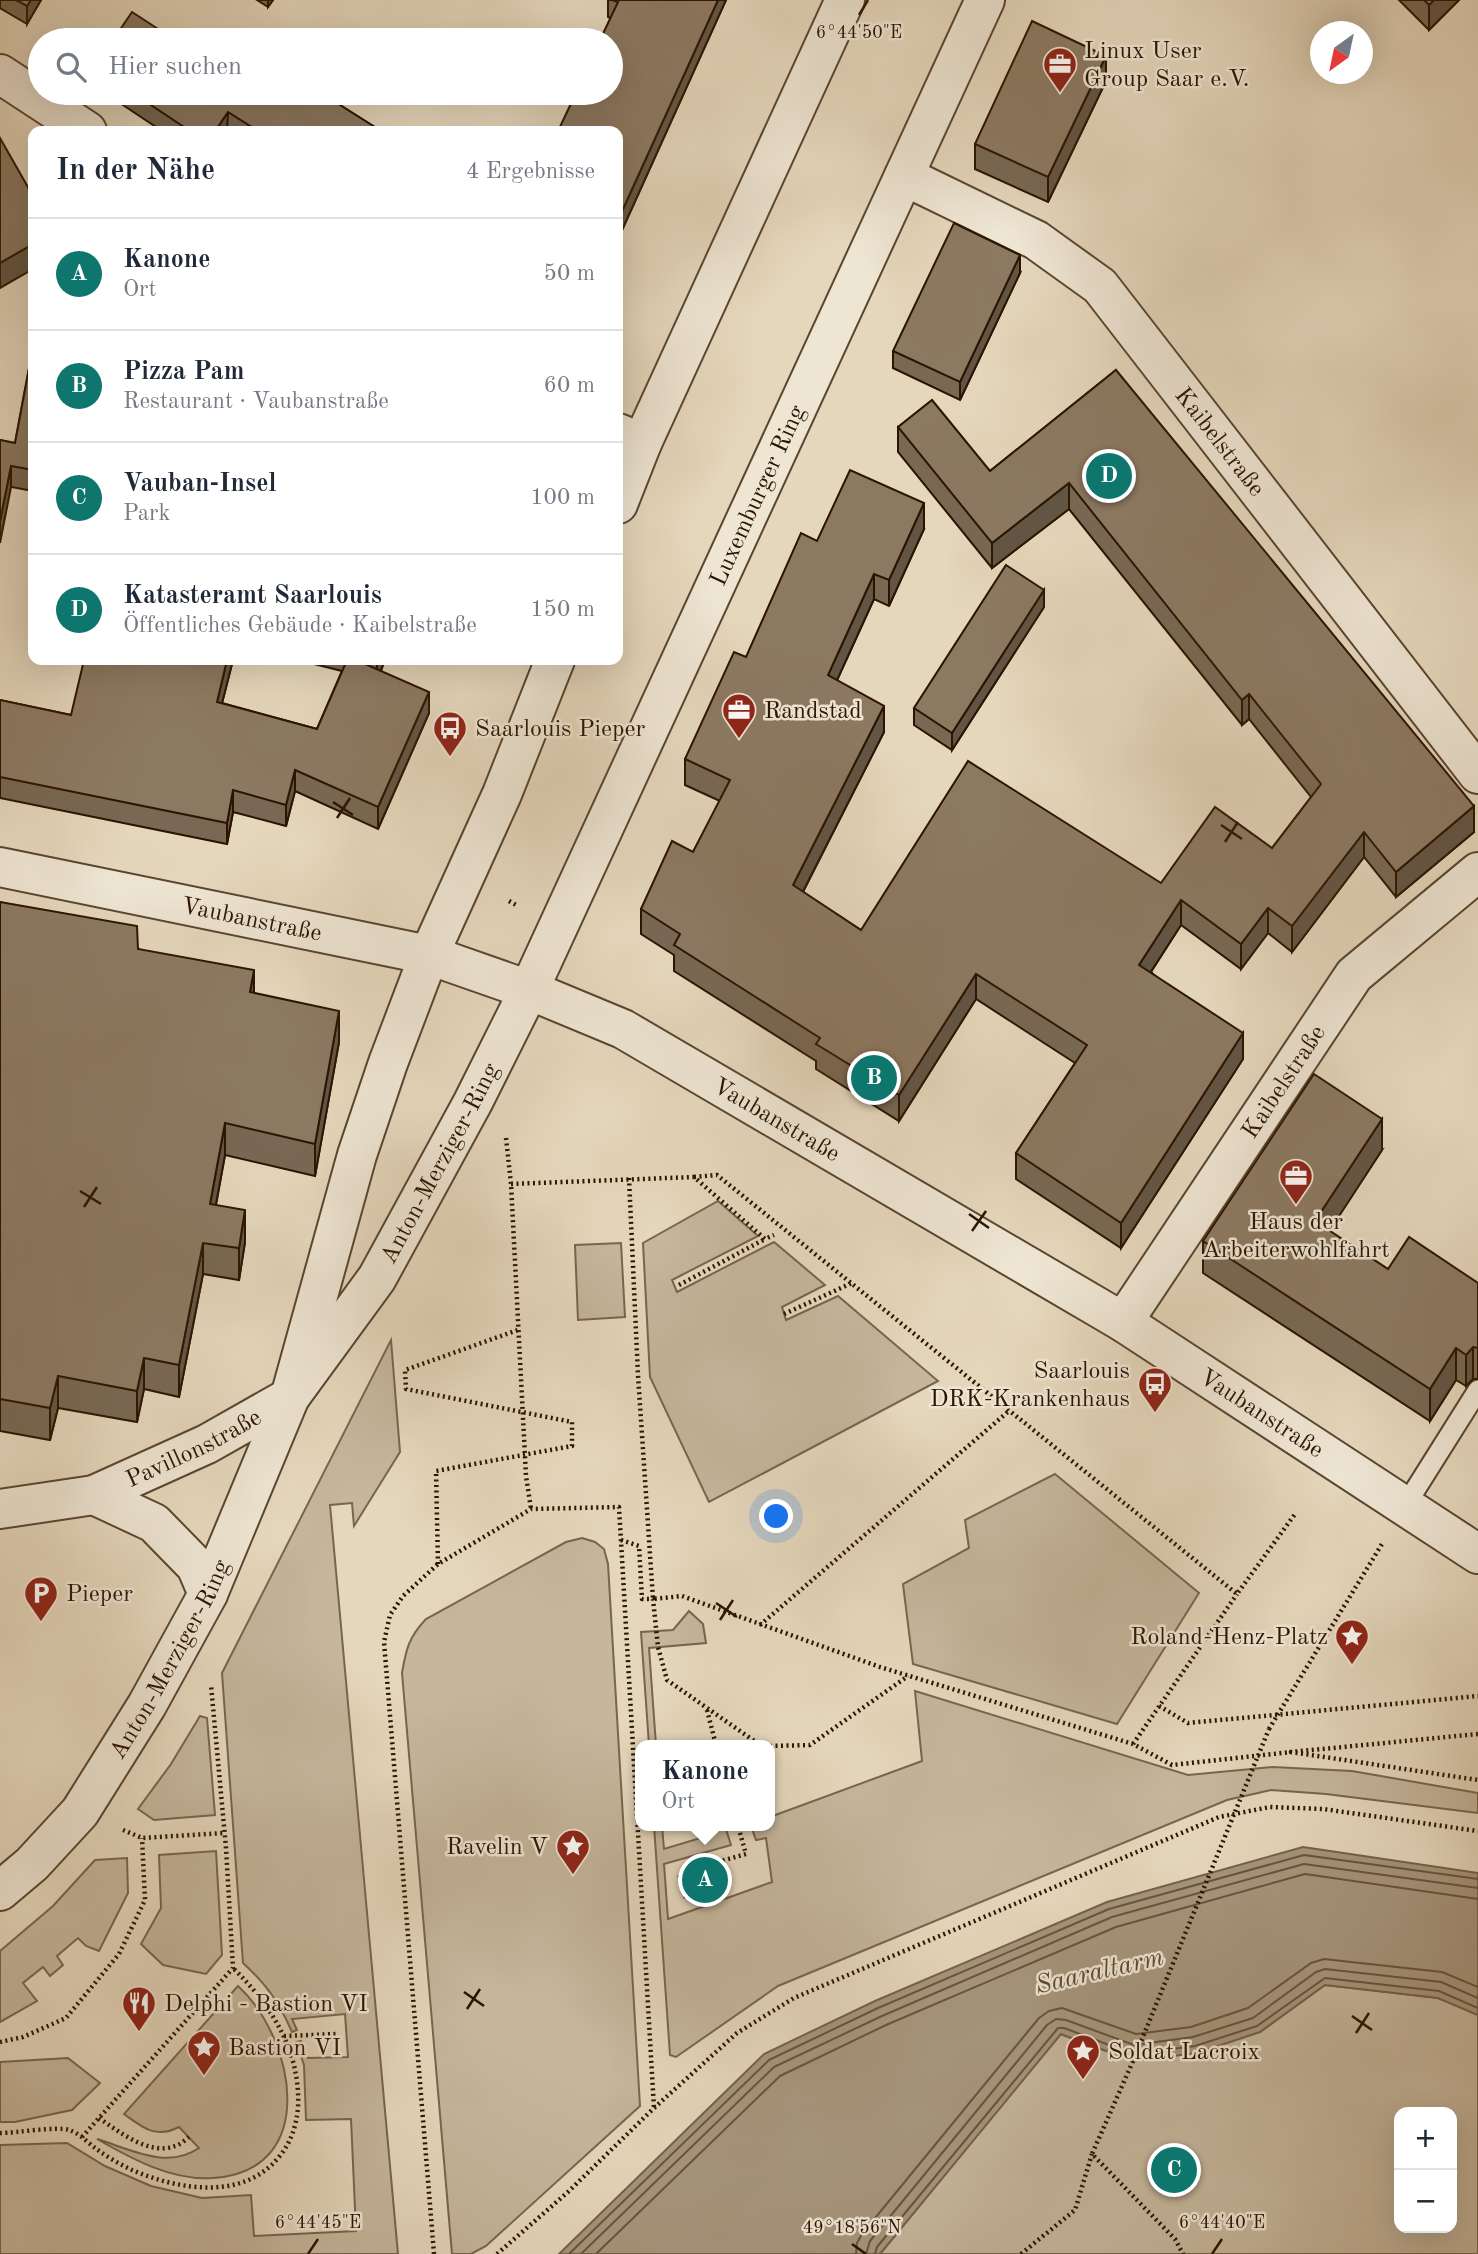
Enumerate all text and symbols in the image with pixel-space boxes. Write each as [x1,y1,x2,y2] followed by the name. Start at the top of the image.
[1310,21,1373,84] north arrow
[816,24,902,42] text: 6°44'50"E
[28,28,623,105] search box
[1084,40,1250,92] place label: Linux User Group Saar e.V.
[1041,45,1079,94] office icon: Linux User Group Saar e.V.
[52,48,90,86] icon: search
[108,54,242,80] text: Hier suchen
[56,156,215,186] text: In der Nähe
[466,160,595,183] text: 4 Ergebnisse
[123,247,211,273] text: Kanone
[70,262,88,285] text: A
[544,262,595,285] text: 50 m
[123,278,157,301] text: Ort
[123,359,244,385] text: Pizza Pam
[71,374,87,397] text: B
[544,374,595,397] text: 60 m
[1169,384,1268,502] street label: Kaibelstraße
[123,390,389,413] text: Restaurant · Vaubanstraße
[707,402,811,590] street label: Luxemburger Ring
[1086,450,1132,502] pin: D
[123,471,276,497] text: Vauban-Insel
[71,486,87,509] text: C
[530,486,595,509] text: 100 m
[123,502,170,525] text: Park
[123,583,382,609] text: Katasteramt Saarlouis
[70,598,88,621] text: D
[530,598,595,621] text: 150 m
[123,614,477,637] text: Öffentliches Gebäude · Kaibelstraße
[720,691,758,740] office icon: Randstad
[764,700,862,724] place label: Randstad
[431,709,469,758] bus stop icon: Saarlouis Pieper
[475,718,646,742] place label: Saarlouis Pieper
[179,895,324,947] street label: Vaubanstraße
[1239,1022,1331,1144] street label: Kaibelstraße
[851,1052,897,1104] pin: B
[377,1060,504,1268] street label: Anton-Merziger-Ring
[708,1074,843,1167] street label: Vaubanstraße
[1277,1157,1315,1206] office icon: Haus der Arbeiterwohlfahrt
[1202,1211,1390,1263] place label: Haus der Arbeiterwohlfahrt
[930,1360,1130,1412] place label: Saarlouis DRK-Krankenhaus
[1136,1365,1174,1414] bus stop icon: Saarlouis DRK-Krankenhaus
[1194,1365,1327,1463] street label: Vaubanstraße
[123,1406,266,1493] street label: Pavillonstraße
[759,1499,793,1533] your location
[106,1557,235,1764] street label: Anton-Merziger-Ring
[22,1574,60,1623] parking icon: Pieper
[66,1583,133,1607] place label: Pieper
[1333,1617,1371,1666] place icon: Roland-Henz-Platz
[1130,1626,1328,1650] place label: Roland-Henz-Platz
[635,1740,775,1831] popup
[661,1759,749,1785] text: Kanone
[661,1790,695,1813] text: Ort
[554,1827,592,1876] place icon: Ravelin V
[446,1836,548,1860] place label: Ravelin V
[682,1854,728,1906] pin: A
[1033,1945,1166,1999] water label: Saaraltarm
[120,1984,158,2033] restaurant icon: Delphi - Bastion VI
[164,1993,368,2017] place label: Delphi - Bastion VI
[185,2028,223,2077] place icon: Bastion VI
[1064,2032,1102,2081] place icon: Soldat Lacroix
[228,2037,341,2061] place label: Bastion VI
[1108,2041,1260,2065] place label: Soldat Lacroix
[1394,2107,1457,2233] map controls
[1394,2107,1457,2170] button: +
[1151,2144,1197,2196] pin: C
[1394,2170,1457,2233] button: −
[275,2214,361,2232] text: 6°44'45"E
[1179,2214,1265,2232] text: 6°44'40"E
[803,2219,901,2237] text: 49°18'56"N

